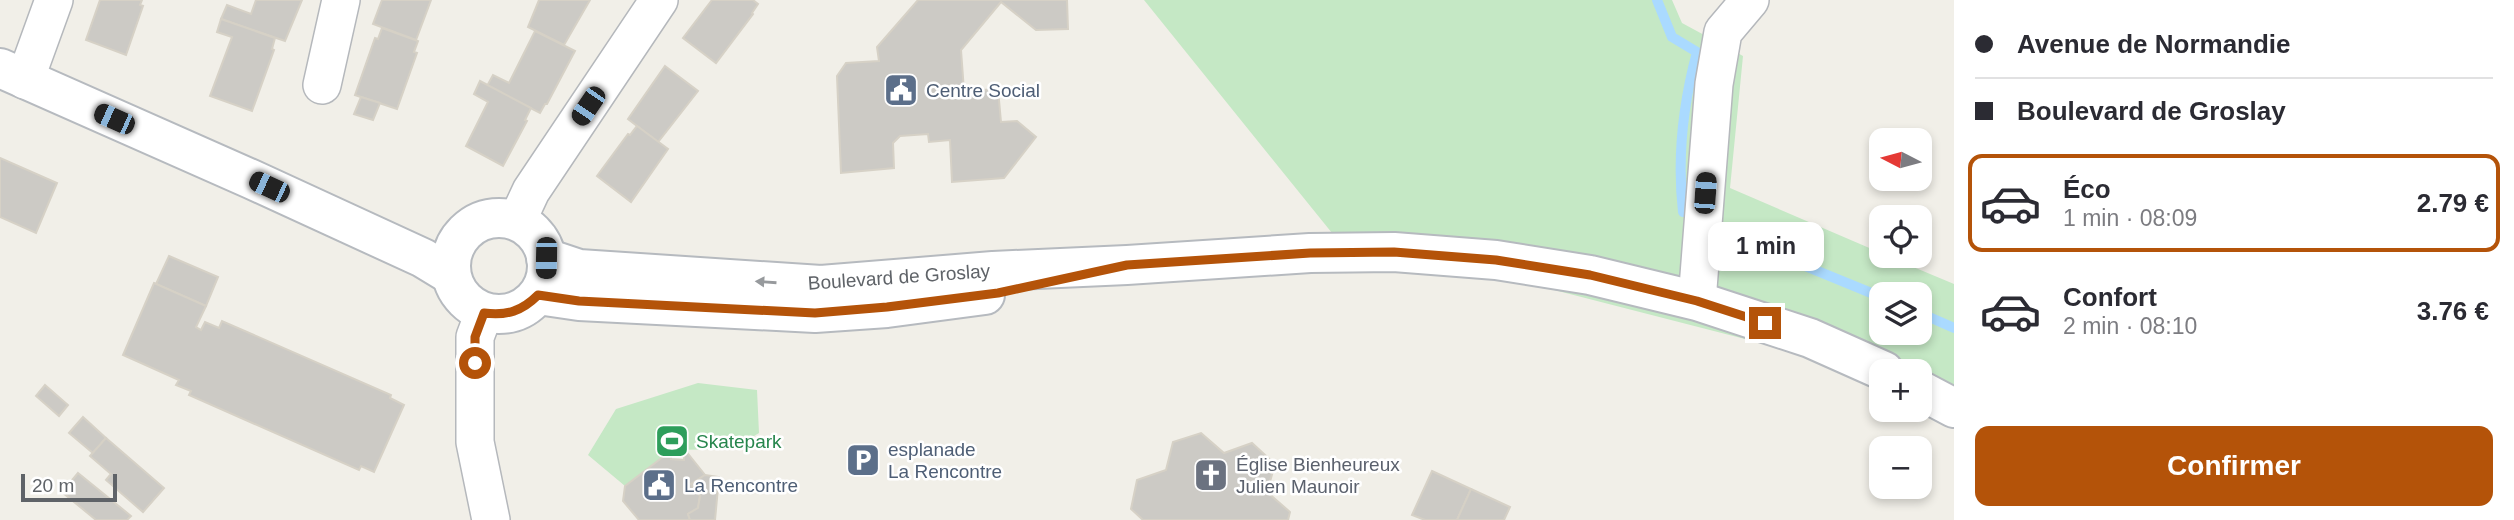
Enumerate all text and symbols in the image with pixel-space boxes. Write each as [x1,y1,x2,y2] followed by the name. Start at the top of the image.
[2017,29,2291,59] text: Avenue de Normandie
[882,71,920,109] public building icon: Centre Social
[926,80,1040,101] place label: Centre Social
[568,83,609,129] car
[2017,96,2286,126] text: Boulevard de Groslay
[91,101,138,137] car
[1869,128,1932,191] north arrow
[1869,128,1932,499] map controls
[246,169,293,205] car
[1694,171,1717,215] car
[1979,172,2042,235] icon: car
[2063,174,2111,204] text: Éco
[2417,188,2489,218] text: 2.79 €
[1869,205,1932,268] button: locate
[2063,205,2197,231] text: 1 min · 08:09
[1707,222,1823,270] callout: 1 min
[1736,233,1796,259] text: 1 min
[536,237,557,279] car
[807,260,991,294] street label: Boulevard de Groslay
[755,276,777,287] one-way arrow
[1979,280,2042,343] icon: car
[1869,282,1932,345] button: layers
[2063,282,2157,312] text: Confort
[2417,296,2489,326] text: 3.76 €
[1749,307,1781,339] route end
[2063,313,2197,339] text: 2 min · 08:10
[459,347,491,379] route start
[1869,359,1932,422] button: +
[653,422,691,460] sports icon: Skatepark
[1975,426,2493,506] button: Confirmer
[696,431,782,452] place label: Skatepark
[1869,436,1932,499] button: −
[888,439,1002,482] place label: esplanade La Rencontre
[844,441,882,479] parking icon: esplanade La Rencontre
[1236,454,1400,497] place label: Église Bienheureux Julien Maunoir
[1192,456,1230,494] church icon: Église Bienheureux Julien Maunoir
[640,466,678,504] public building icon: La Rencontre
[21,471,117,503] scale bar
[32,475,74,496] text: 20 m
[684,475,798,496] place label: La Rencontre

